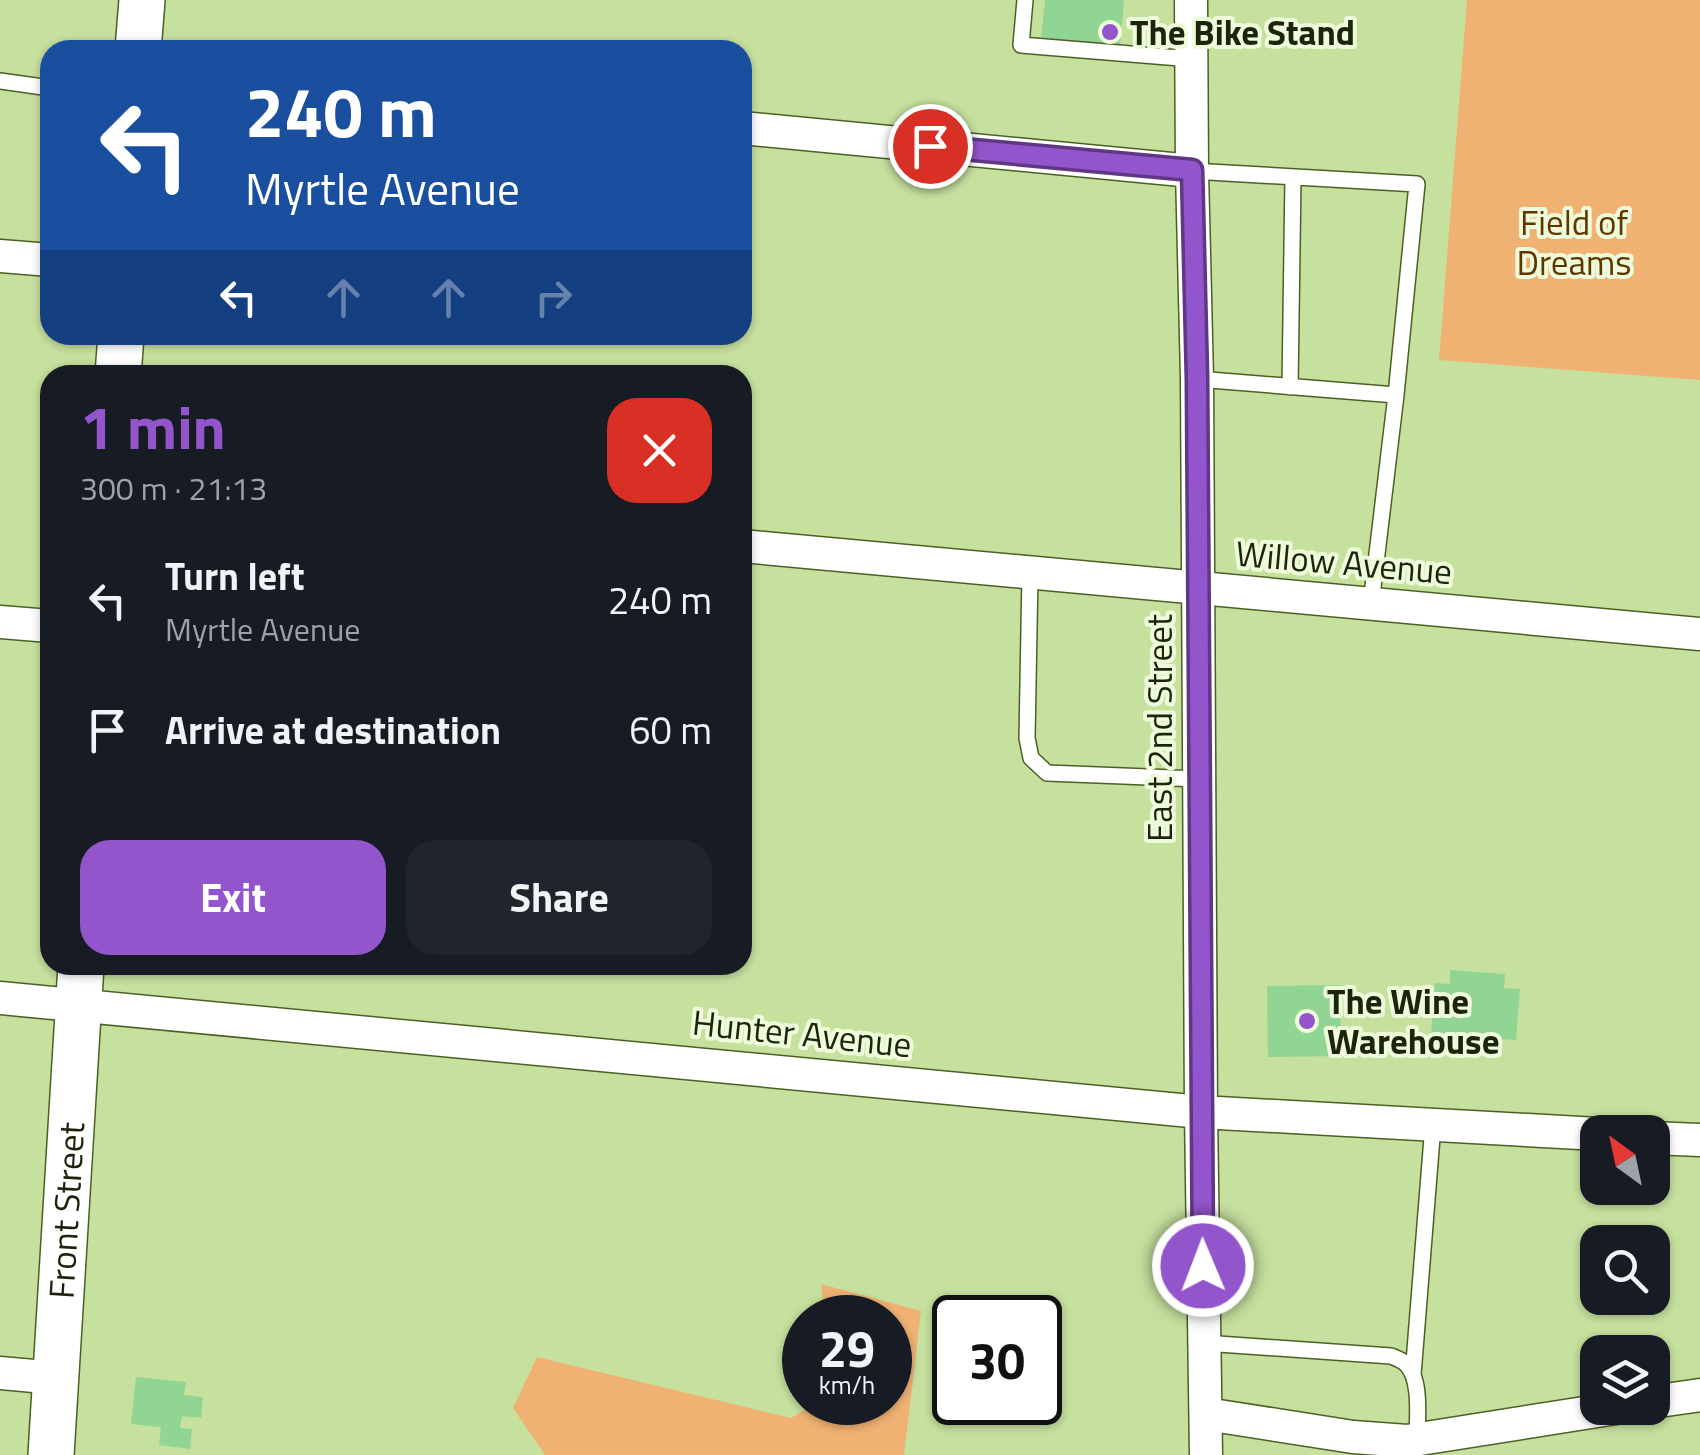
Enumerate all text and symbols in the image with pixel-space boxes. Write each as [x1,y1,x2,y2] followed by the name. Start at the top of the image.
[1130,5,1355,59] place label: The Bike Stand
[1099,21,1121,43] marker: The Bike Stand
[245,58,437,164] text: 240 m
[80,80,210,210] icon: left
[888,104,973,189] pin
[903,119,958,174] icon: arrive
[245,154,520,222] text: Myrtle Avenue
[1516,195,1632,289] park label: Field of Dreams
[211,270,266,325] icon: left
[316,270,371,325] icon: ahead
[421,270,476,325] icon: ahead
[526,270,581,325] icon: right
[80,381,226,472] text: 1 min
[607,398,712,503] button: close
[80,464,267,512] text: 300 m · 21:13
[1234,526,1454,598] street label: Willow Avenue
[165,547,305,605] text: Turn left
[608,571,712,629] text: 240 m
[80,573,135,628] icon: left
[165,605,360,653] text: Myrtle Avenue
[1132,614,1186,842] street label: East 2nd Street
[165,701,501,759] text: Arrive at destination
[629,701,712,759] text: 60 m
[80,703,135,758] icon: arrive
[80,840,386,955] button: Exit
[406,840,712,955] button: Share
[1327,974,1499,1068] place label: The Wine Warehouse
[690,995,914,1071] street label: Hunter Avenue
[1296,1010,1318,1032] marker: The Wine Warehouse
[1580,1115,1670,1205] north arrow
[1580,1115,1670,1425] map controls
[34,1121,98,1300] street label: Front Street
[1151,1214,1255,1318] position arrow
[1580,1225,1670,1315] button: search
[932,1295,1062,1425] speed limit sign: 30
[819,1310,875,1386] text: 29
[1580,1335,1670,1425] button: layers
[819,1366,875,1404] text: km/h

